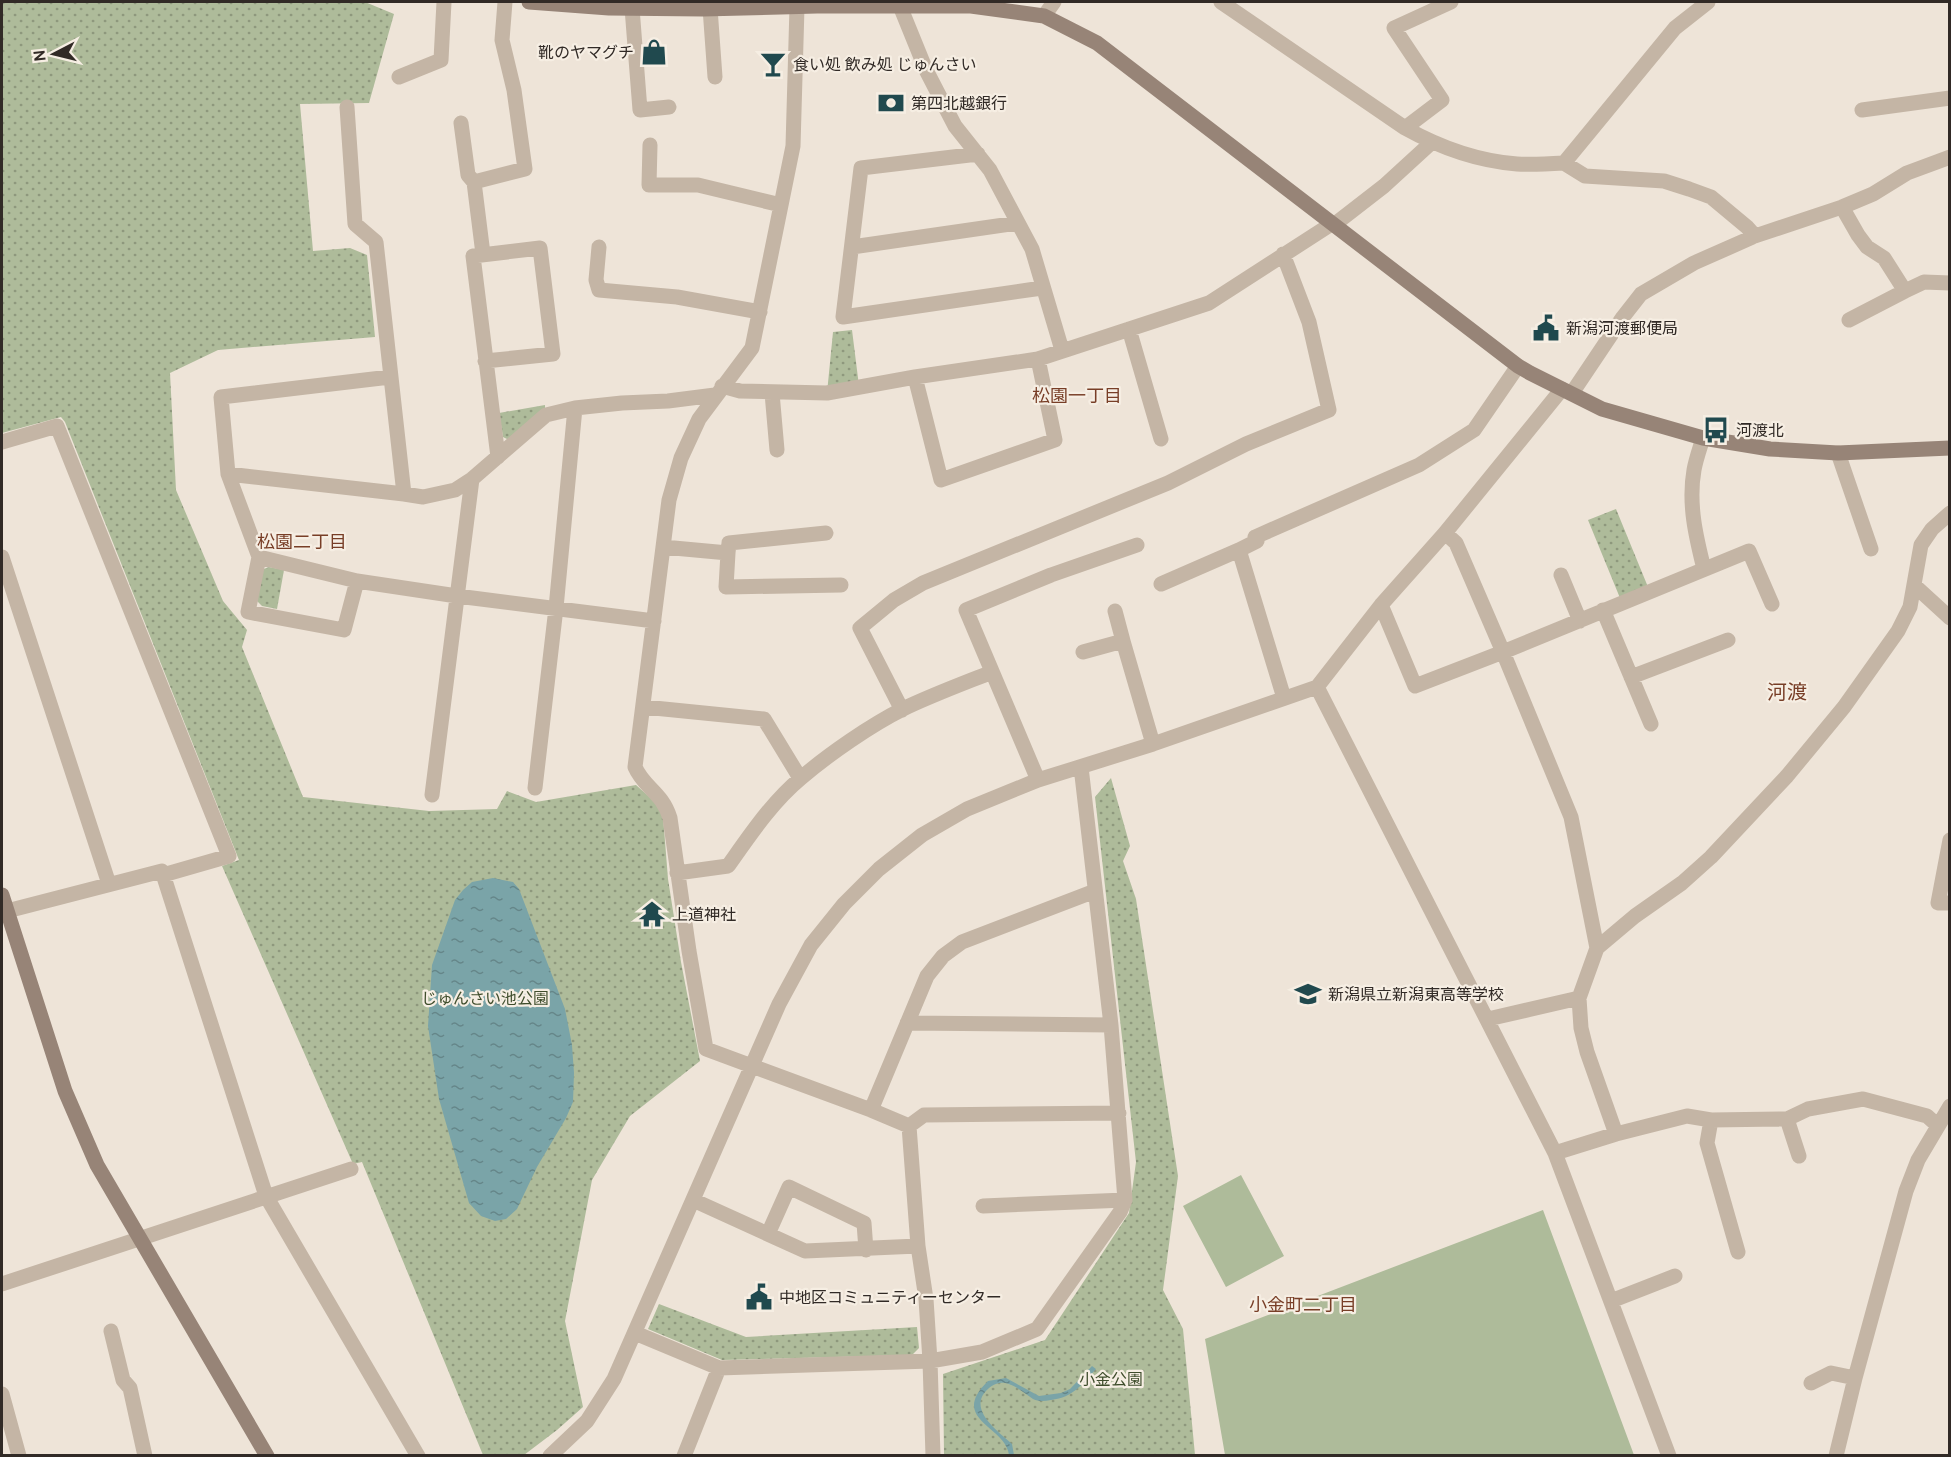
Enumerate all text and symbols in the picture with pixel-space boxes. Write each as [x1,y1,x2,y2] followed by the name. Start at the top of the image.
[24,24,84,84] north arrow
[639,37,669,67] shop icon: 靴のヤマグチ
[538,44,634,64] place label: 靴のヤマグチ
[30,49,52,63] text: N
[758,49,788,79] bar icon: 食い処 飲み処 じゅんさい
[793,56,977,76] place label: 食い処 飲み処 じゅんさい
[876,88,906,118] bank icon: 第四北越銀行
[911,95,1007,115] place label: 第四北越銀行
[1531,313,1561,343] public building icon: 新潟河渡郵便局
[1566,320,1678,340] place label: 新潟河渡郵便局
[1032,386,1122,409] district label: 松園一丁目
[1701,415,1731,445] bus stop icon: 河渡北
[1736,422,1784,442] place label: 河渡北
[257,532,347,555] district label: 松園二丁目
[1767,681,1807,707] district label: 河渡
[637,899,667,929] temple icon: 上道神社
[672,906,736,926] place label: 上道神社
[1293,979,1323,1009] school or university icon: 新潟県立新潟東高等学校
[1328,986,1504,1006] place label: 新潟県立新潟東高等学校
[421,990,549,1010] park label: じゅんさい池公園
[744,1282,774,1312] public building icon: 中地区コミュニティーセンター
[779,1289,1002,1309] place label: 中地区コミュニティーセンター
[1249,1295,1357,1318] district label: 小金町二丁目
[1079,1371,1143,1391] park label: 小金公園

